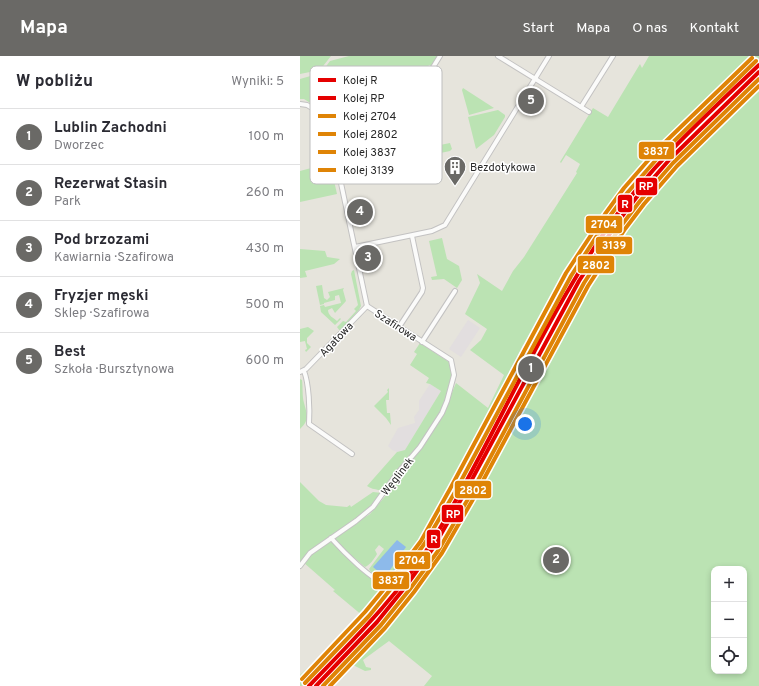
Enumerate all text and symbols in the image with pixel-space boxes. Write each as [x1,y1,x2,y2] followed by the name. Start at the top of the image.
[20,16,68,40] text: Mapa
[522,20,554,37] text: Start
[576,20,610,37] text: Mapa
[632,20,668,37] text: O nas
[690,20,739,37] text: Kontakt
[310,66,442,184] legend
[16,71,93,93] text: W pobliżu
[231,74,284,90] text: Wyniki: 5
[343,74,378,88] text: Kolej R
[518,86,544,116] pin: 5
[343,92,385,106] text: Kolej RP
[343,110,396,124] text: Kolej 2704
[54,119,167,138] text: Lublin Zachodni
[343,128,397,142] text: Kolej 2802
[26,129,32,145] text: 1
[248,129,284,145] text: 100 m
[54,138,104,154] text: Dworzec
[638,141,675,160] line badge: 3837
[643,145,669,159] text: 3837
[343,146,396,160] text: Kolej 3837
[442,154,468,187] building icon: Bezdotykowa
[470,161,536,175] place label: Bezdotykowa
[343,164,394,178] text: Kolej 3139
[54,175,167,194] text: Rezerwat Stasin
[635,177,658,196] line badge: RP
[639,180,653,194] text: RP
[25,185,33,201] text: 2
[246,185,284,201] text: 260 m
[54,194,81,210] text: Park
[617,194,633,213] line badge: R
[347,197,373,227] pin: 4
[621,198,629,212] text: R
[585,215,623,234] line badge: 2704
[591,218,617,232] text: 2704
[54,231,149,250] text: Pod brzozami
[595,236,633,255] line badge: 3139
[602,239,626,253] text: 3139
[25,241,33,257] text: 3
[246,241,284,257] text: 430 m
[355,243,381,273] pin: 3
[54,250,174,266] text: Kawiarnia · Szafirowa
[577,255,615,274] line badge: 2802
[582,259,610,273] text: 2802
[54,287,148,306] text: Fryzjer męski
[25,297,33,313] text: 4
[245,297,284,313] text: 500 m
[54,306,149,322] text: Sklep · Szafirowa
[372,307,420,345] street label: Szafirowa
[317,319,357,360] street label: Agatowa
[54,343,86,362] text: Best
[25,353,33,369] text: 5
[246,353,284,369] text: 600 m
[518,354,544,384] pin: 1
[54,362,174,378] text: Szkoła · Bursztynowa
[515,414,535,434] your location
[378,454,417,499] street label: Węglinek
[454,480,492,499] line badge: 2802
[459,484,487,498] text: 2802
[441,504,464,523] line badge: RP
[446,508,460,522] text: RP
[426,529,441,549] line badge: R
[430,533,438,547] text: R
[543,545,569,575] pin: 2
[394,551,431,570] line badge: 2704
[399,554,425,568] text: 2704
[711,566,747,674] map controls
[711,566,747,602] button: +
[372,571,410,590] line badge: 3837
[378,574,404,588] text: 3837
[711,602,747,638] button: −
[711,638,747,674] button: locate

